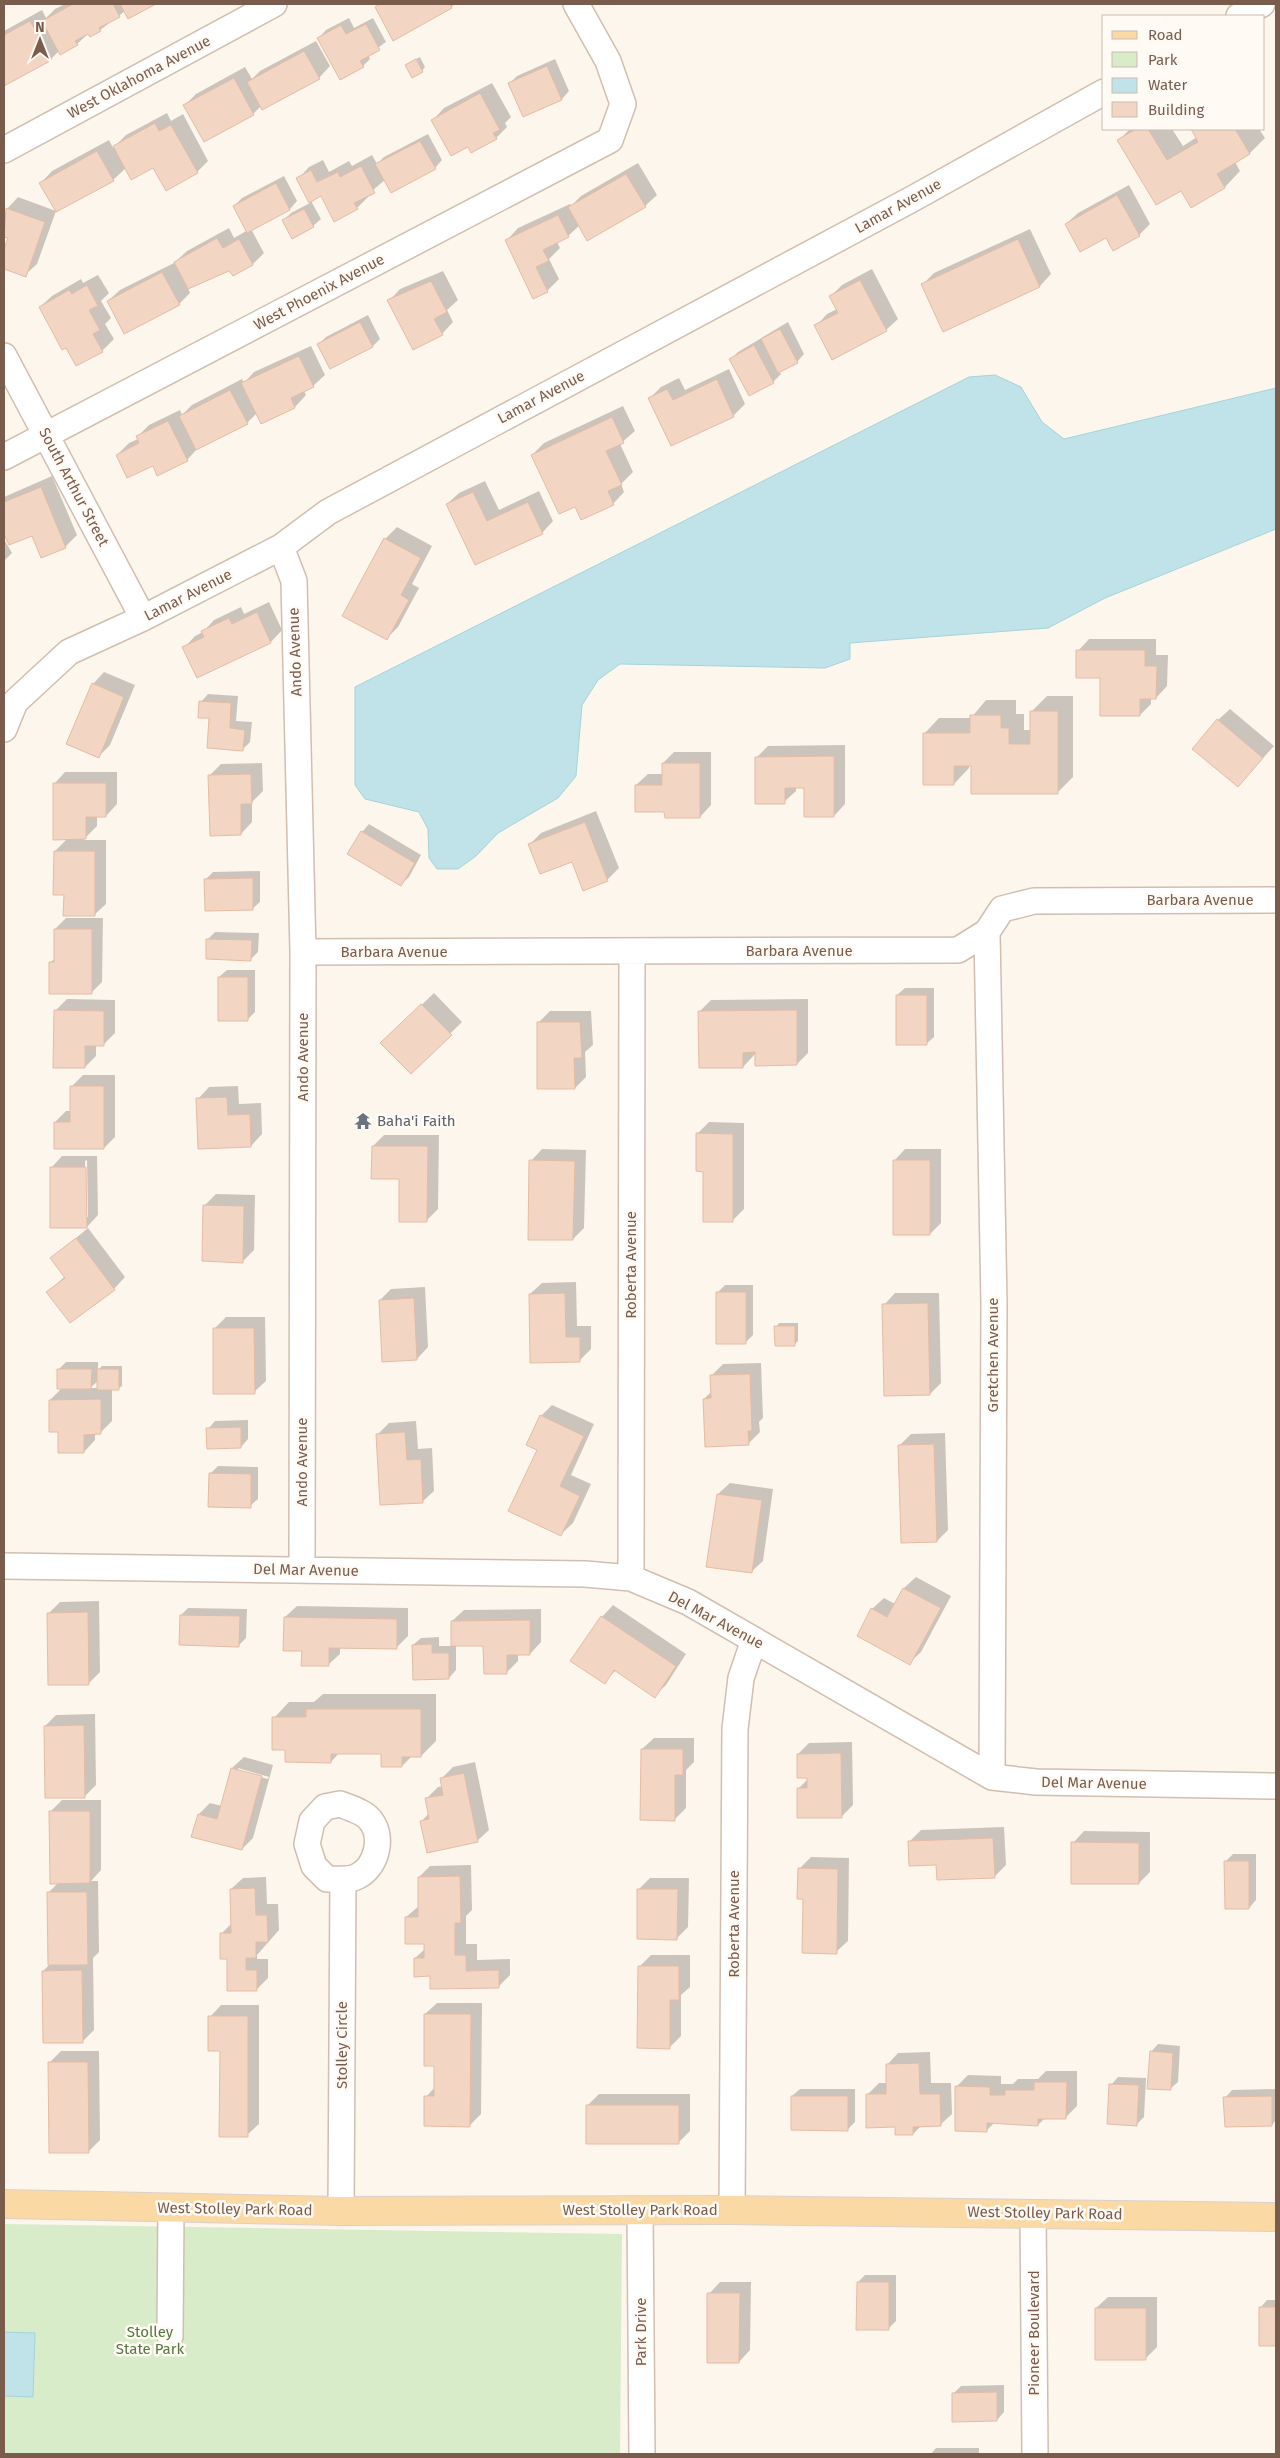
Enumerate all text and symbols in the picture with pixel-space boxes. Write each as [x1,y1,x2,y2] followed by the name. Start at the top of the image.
[15,15,65,65] north arrow
[1102,15,1265,130] legend
[35,19,45,36] text: N
[1148,26,1183,44] text: Road
[64,32,214,122] street label: West Oklahoma Avenue
[1148,51,1178,69] text: Park
[1148,76,1187,94] text: Water
[1148,101,1204,119] text: Building
[852,175,944,237] street label: Lamar Avenue
[251,250,387,334] street label: West Phoenix Avenue
[494,367,588,427] street label: Lamar Avenue
[35,425,113,550] street label: South Arthur Street
[141,565,235,625] street label: Lamar Avenue
[284,607,306,697] street label: Ando Avenue
[1146,891,1254,909] street label: Barbara Avenue
[745,942,853,960] street label: Barbara Avenue
[340,943,448,961] street label: Barbara Avenue
[294,1013,312,1101] street label: Ando Avenue
[353,1111,373,1131] temple icon: Baha'i Faith
[377,1112,456,1130] place label: Baha'i Faith
[622,1211,640,1319] street label: Roberta Avenue
[984,1298,1002,1412] street label: Gretchen Avenue
[293,1418,311,1506] street label: Ando Avenue
[253,1560,359,1580] street label: Del Mar Avenue
[665,1587,767,1653] street label: Del Mar Avenue
[1041,1773,1147,1793] street label: Del Mar Avenue
[725,1870,743,1978] street label: Roberta Avenue
[333,2001,351,2089] street label: Stolley Circle
[157,2199,313,2219] street label: West Stolley Park Road
[562,2201,718,2219] street label: West Stolley Park Road
[967,2203,1123,2223] street label: West Stolley Park Road
[1025,2270,1043,2396] street label: Pioneer Boulevard
[632,2298,650,2366] street label: Park Drive
[116,2323,185,2358] park label: Stolley State Park

